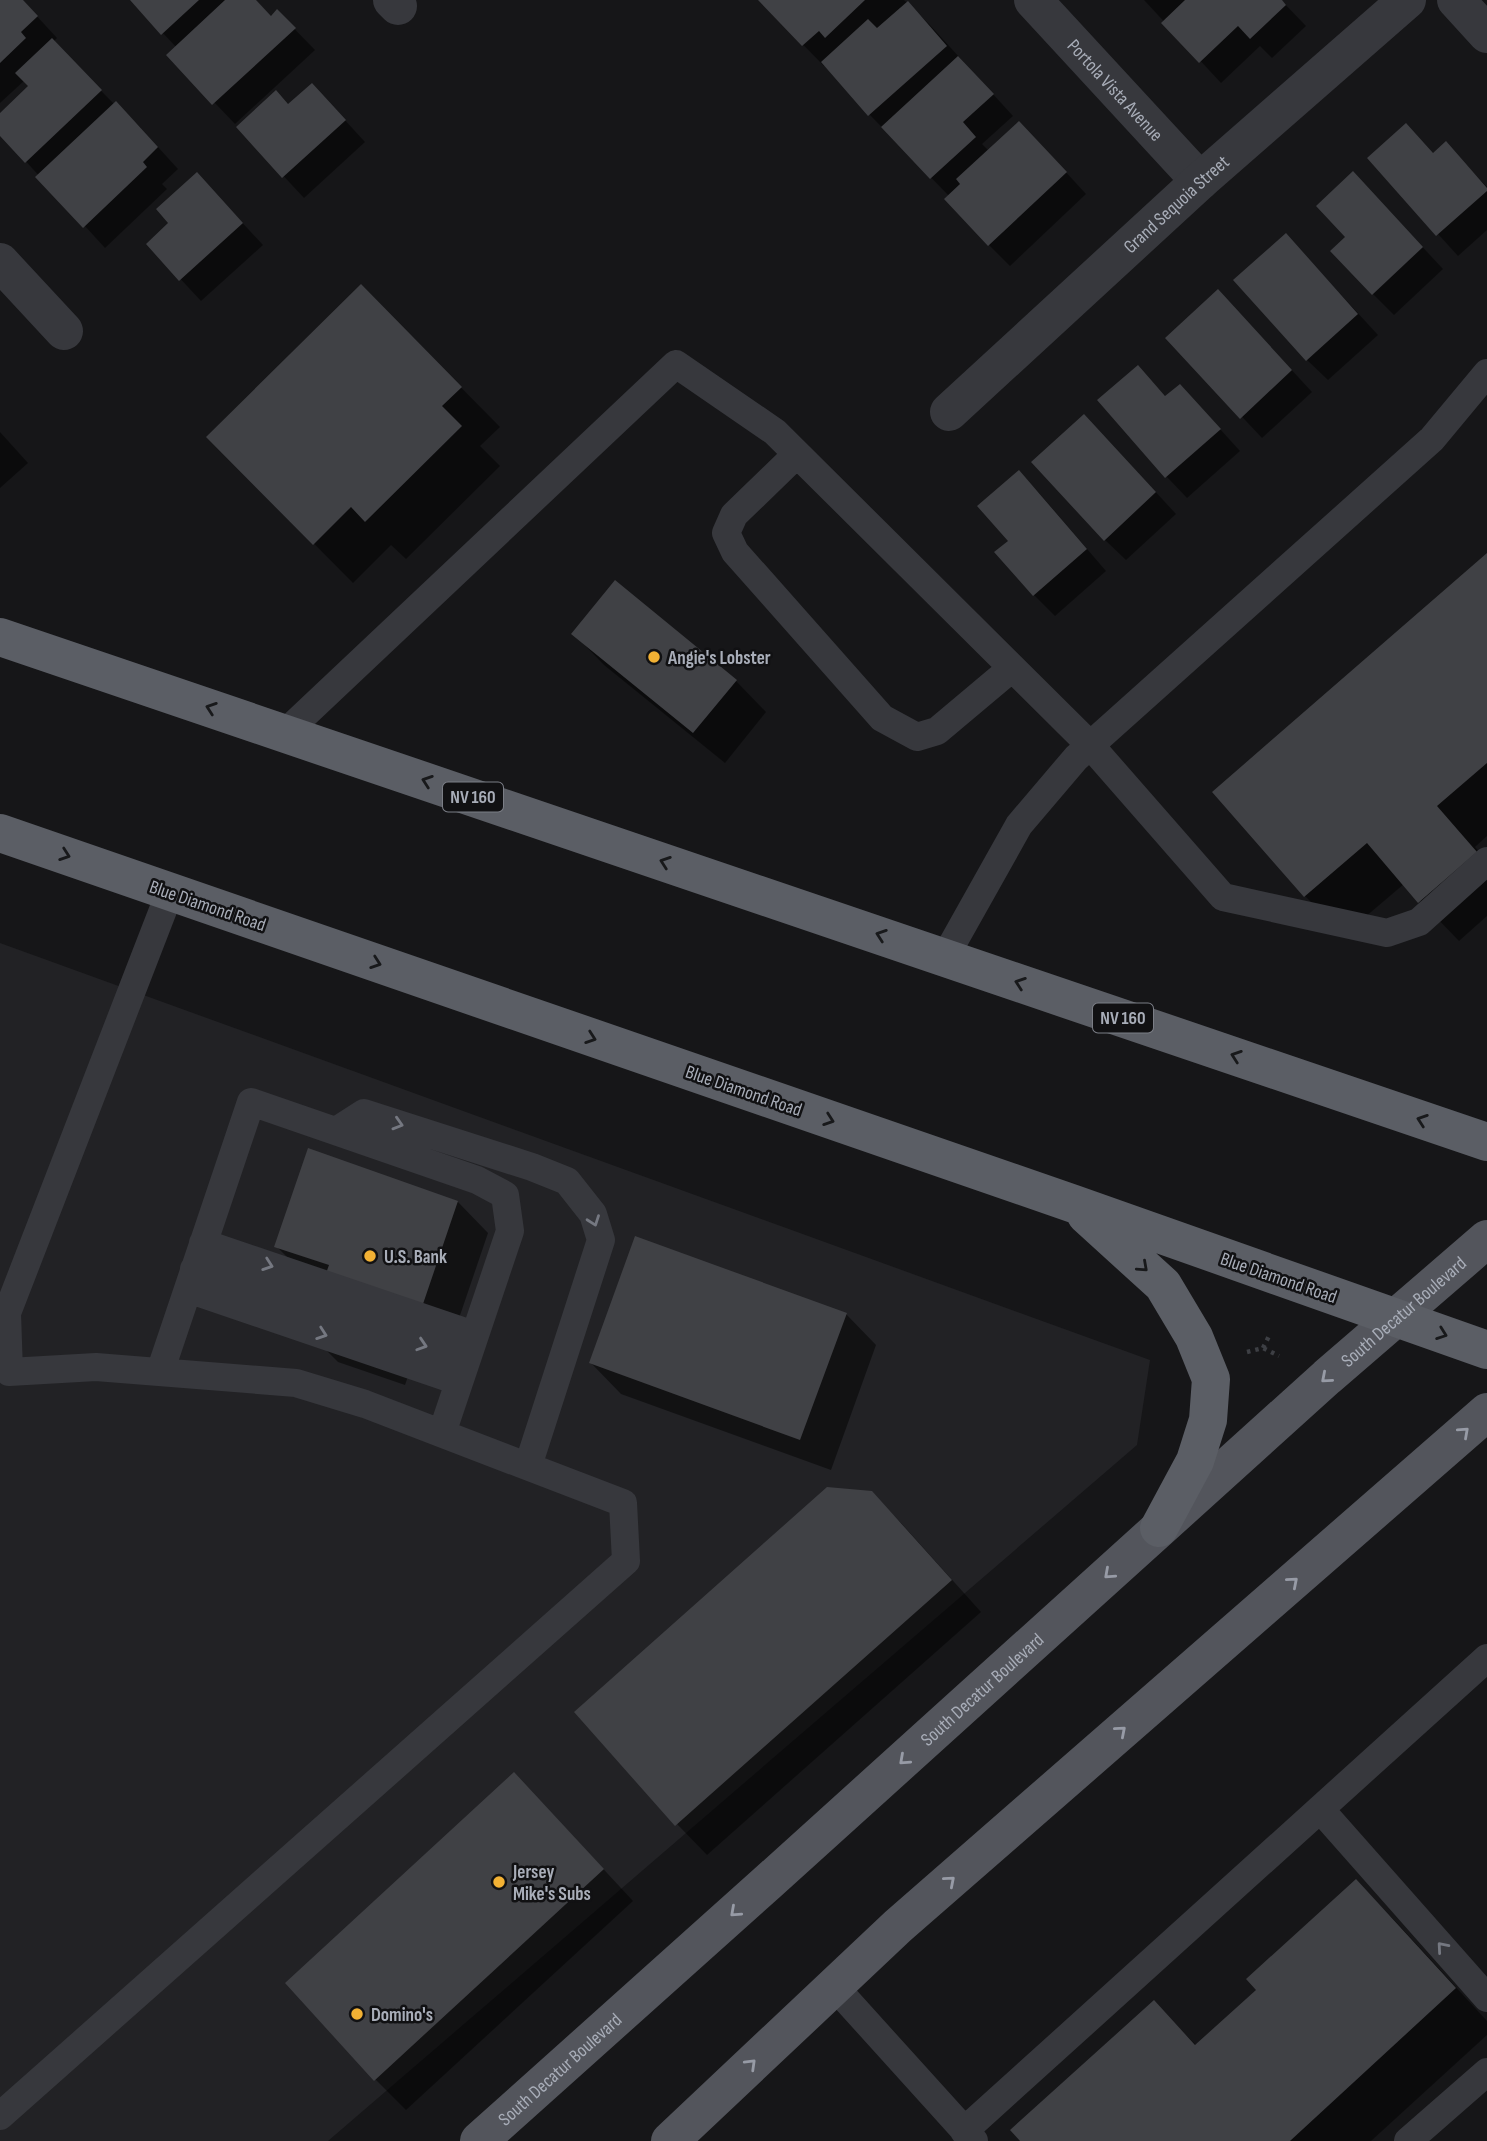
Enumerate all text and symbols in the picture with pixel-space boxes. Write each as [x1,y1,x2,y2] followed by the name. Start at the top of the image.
[1062,35,1167,146] street label: Portola Vista Avenue
[1119,151,1234,259] street label: Grand Sequoia Street
[667,647,771,670] place label: Angie's Lobster
[646,649,662,665] marker: Angie's Lobster
[206,702,218,716] one-way arrow
[421,775,433,789] one-way arrow
[443,782,503,812] road number: NV 160
[58,847,70,861] one-way arrow
[660,856,672,870] one-way arrow
[146,876,269,937] street label: Blue Diamond Road
[875,929,887,943] one-way arrow
[370,955,382,969] one-way arrow
[1015,977,1027,991] one-way arrow
[1093,1003,1153,1032] road number: NV 160
[585,1030,597,1044] one-way arrow
[1230,1050,1242,1064] one-way arrow
[682,1061,805,1122] street label: Blue Diamond Road
[823,1112,835,1126] one-way arrow
[1417,1114,1429,1128] one-way arrow
[391,1116,403,1130] one-way arrow
[586,1214,600,1226] one-way arrow
[384,1246,447,1269] place label: U.S. Bank
[362,1248,378,1264] marker: U.S. Bank
[1217,1248,1340,1309] street label: Blue Diamond Road
[1337,1252,1471,1373] street label: South Decatur Boulevard
[261,1257,273,1271] one-way arrow
[1135,1259,1148,1271] one-way arrow
[315,1326,327,1340] one-way arrow
[1435,1326,1447,1340] one-way arrow
[415,1337,427,1351] one-way arrow
[1321,1370,1334,1382] one-way arrow
[1456,1428,1469,1440] one-way arrow
[1104,1566,1117,1578] one-way arrow
[1285,1578,1298,1590] one-way arrow
[916,1629,1049,1752] street label: South Decatur Boulevard
[1113,1727,1126,1739] one-way arrow
[899,1751,912,1764] one-way arrow
[512,1861,591,1906] place label: Jersey Mike's Subs
[491,1874,507,1890] marker: Jersey Mike's Subs
[942,1877,955,1889] one-way arrow
[730,1904,743,1916] one-way arrow
[1438,1942,1450,1955] one-way arrow
[371,2004,433,2027] place label: Domino's
[349,2006,365,2022] marker: Domino's
[494,2009,627,2131] street label: South Decatur Boulevard
[743,2060,756,2073] one-way arrow

